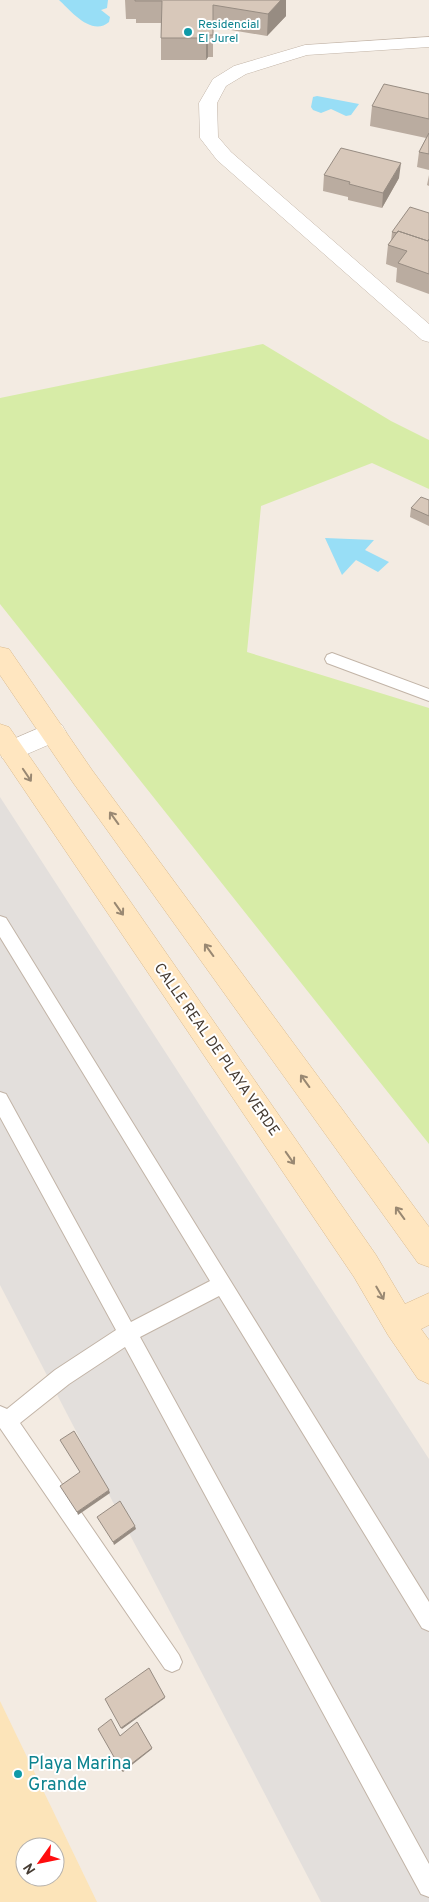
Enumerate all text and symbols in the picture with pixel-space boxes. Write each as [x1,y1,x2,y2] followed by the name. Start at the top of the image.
[198,17,259,47] place label: Residencial El Jurel
[182,26,194,38] marker: Residencial El Jurel
[22,767,32,781] one-way arrow
[109,811,119,825] one-way arrow
[114,901,124,915] one-way arrow
[204,943,214,957] one-way arrow
[149,960,283,1140] street label: CALLE REAL DE PLAYA VERDE
[300,1074,310,1088] one-way arrow
[285,1151,296,1165] one-way arrow
[395,1206,405,1220] one-way arrow
[376,1286,386,1300] one-way arrow
[28,1753,131,1797] place label: Playa Marina Grande
[12,1768,24,1780] marker: Playa Marina Grande
[15,1837,65,1887] north arrow
[20,1859,40,1877] text: N

